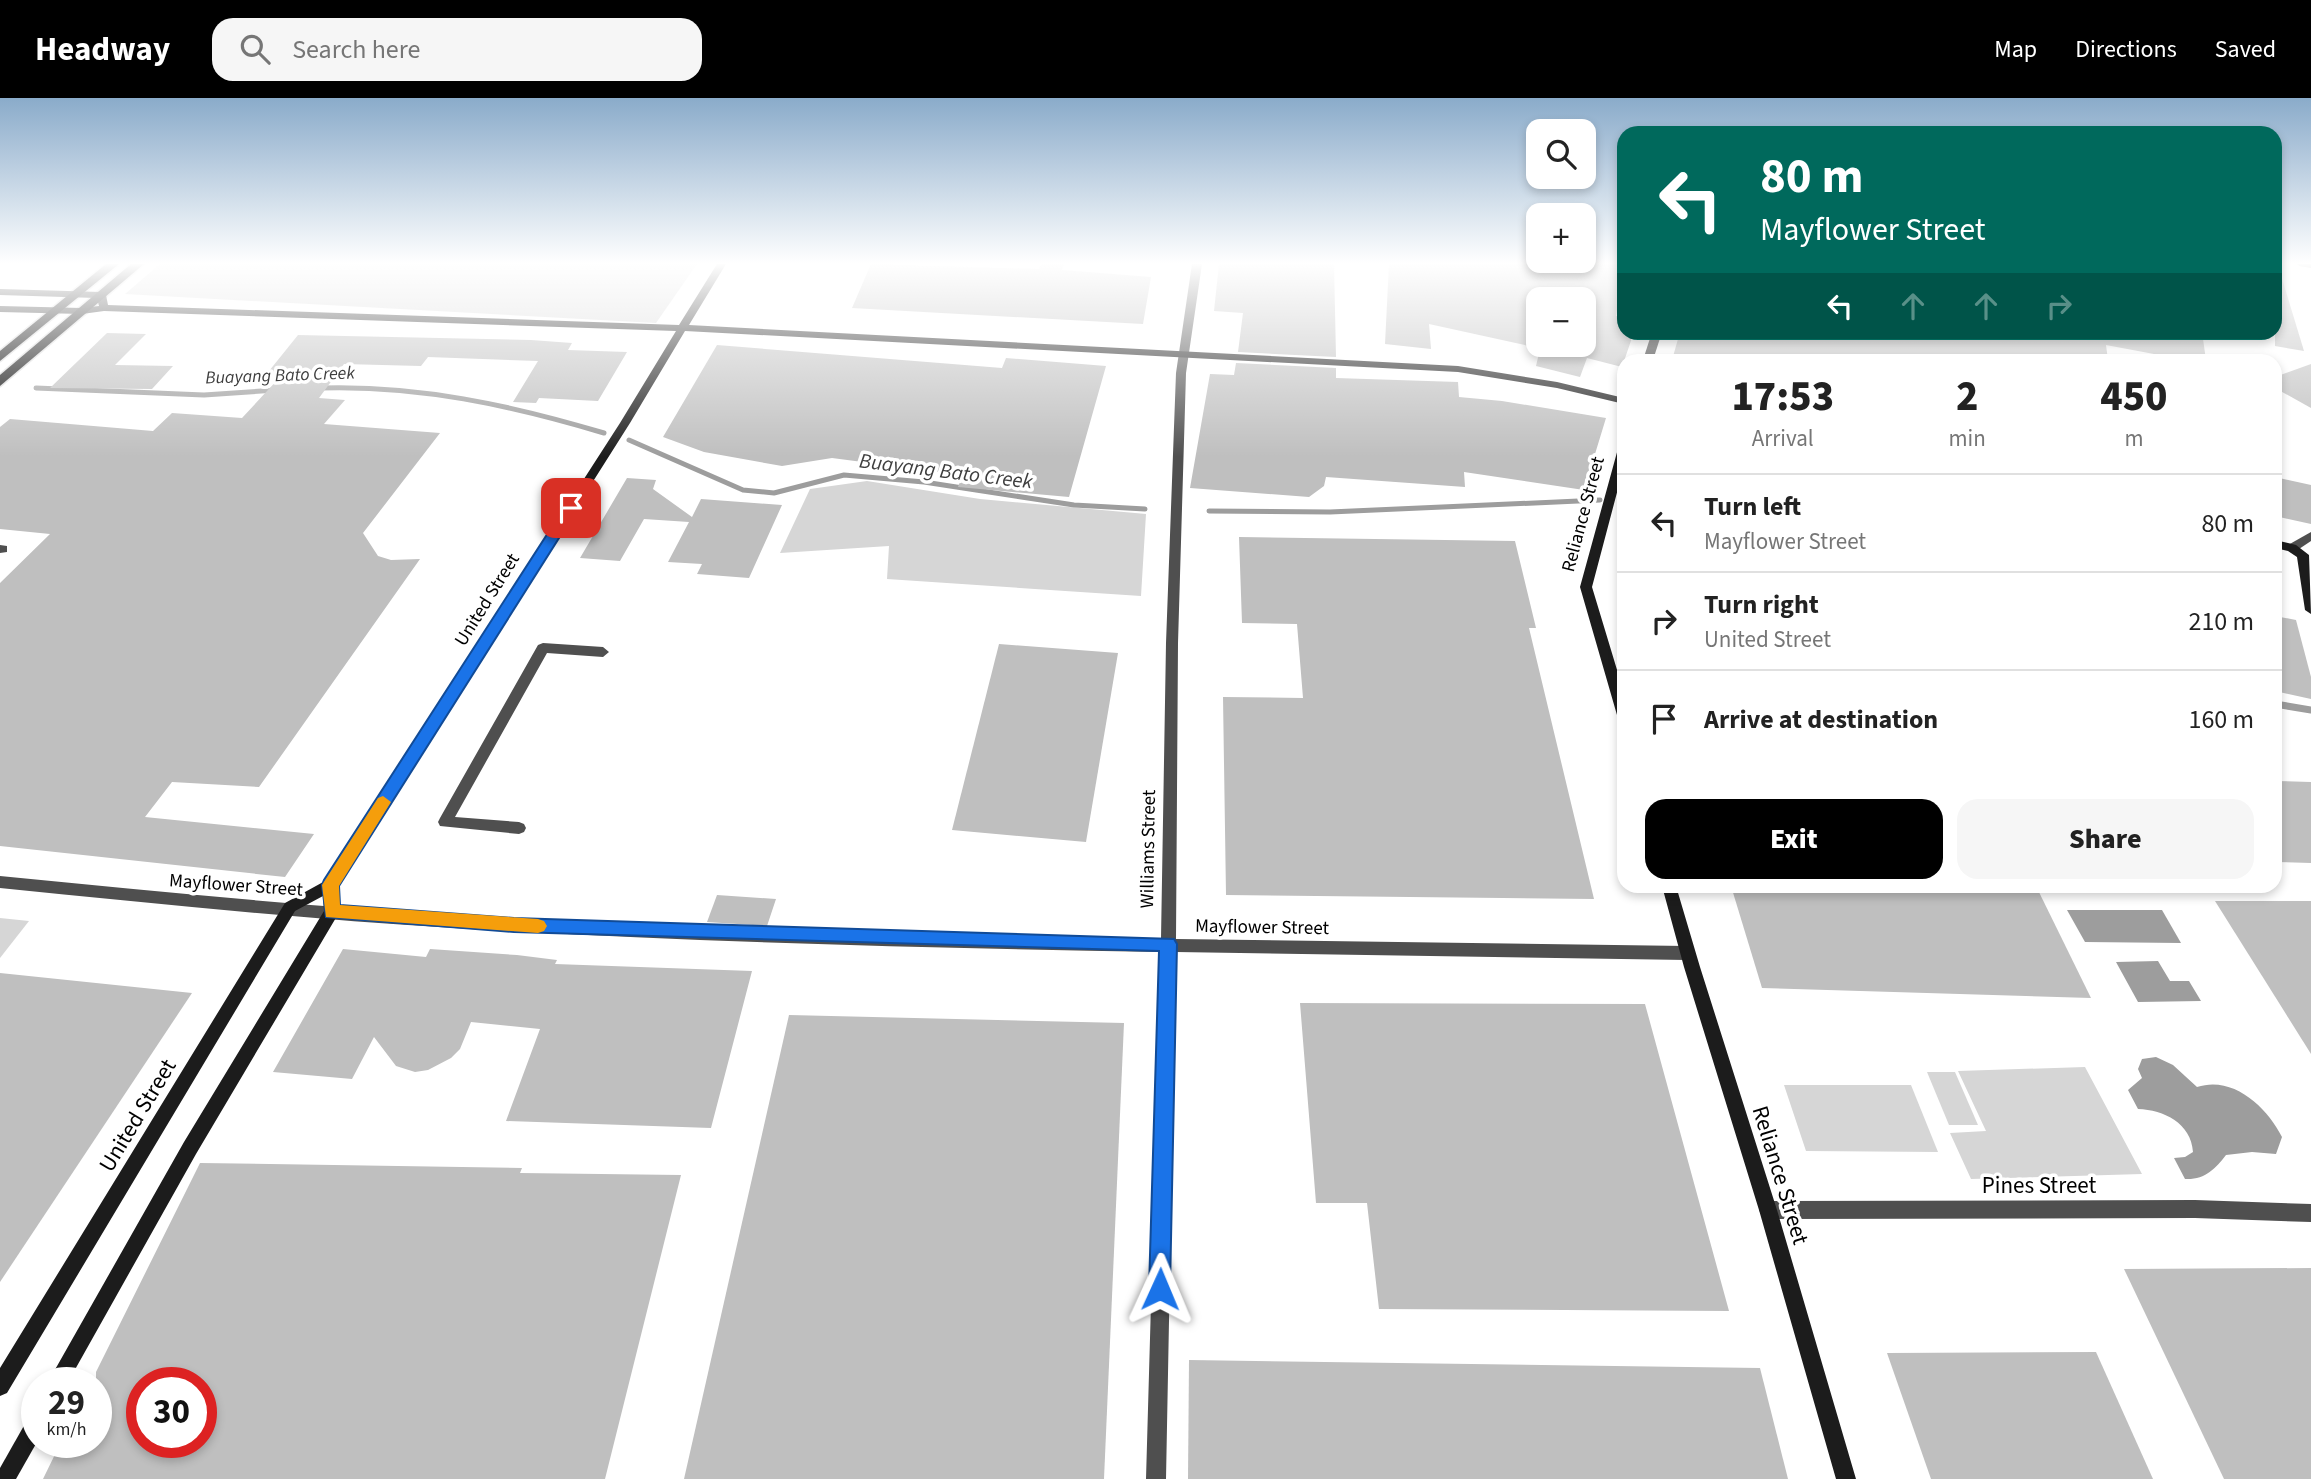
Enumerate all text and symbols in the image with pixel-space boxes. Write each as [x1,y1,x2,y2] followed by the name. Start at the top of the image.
[212,18,702,81] search box
[35,26,170,73] text: Headway
[236,30,274,68] icon: search
[292,31,420,68] text: Search here
[1994,32,2037,67] text: Map
[2075,32,2177,67] text: Directions
[2215,32,2276,67] text: Saved
[1526,119,1596,357] map controls
[1526,119,1596,189] button: search
[1760,142,1864,212] text: 80 m
[1645,154,1736,245] icon: left
[1526,203,1596,273] button: +
[1760,207,1986,253] text: Mayflower Street
[1526,287,1596,357] button: −
[1821,287,1859,325] icon: left
[1894,287,1932,325] icon: ahead
[1967,287,2005,325] icon: ahead
[2040,287,2078,325] icon: right
[205,360,356,391] water label: Buayang Bato Creek
[1731,367,1834,427] text: 17:53
[1956,367,1978,427] text: 2
[2100,367,2168,427] text: 450
[1752,422,1814,455] text: Arrival
[1949,422,1986,455] text: min
[2124,422,2143,455] text: m
[858,445,1035,497] water label: Buayang Bato Creek
[1555,453,1612,575] street label: Reliance Street
[541,478,601,538] pin
[1704,488,1801,525] text: Turn left
[552,489,590,527] icon: arrive
[1645,504,1683,542] icon: left
[2201,505,2254,542] text: 80 m
[1704,525,1866,558] text: Mayflower Street
[448,548,527,651] street label: United Street
[1704,586,1819,623] text: Turn right
[1645,602,1683,640] icon: right
[2188,603,2254,640] text: 210 m
[1704,623,1831,656] text: United Street
[1645,700,1683,738] icon: arrive
[1704,701,1938,738] text: Arrive at destination
[2188,701,2254,738] text: 160 m
[1134,789,1163,909] street label: Williams Street
[1645,799,1943,879] button: Exit
[1957,799,2254,879] button: Share
[168,867,304,904] street label: Mayflower Street
[1195,913,1330,942] street label: Mayflower Street
[91,1052,184,1178] street label: United Street
[1744,1102,1817,1249] street label: Reliance Street
[1982,1169,2096,1202] street label: Pines Street
[1123,1252,1197,1326] position arrow
[126,1367,217,1458] speed limit sign: 30
[48,1378,85,1428] text: 29
[47,1417,86,1442] text: km/h

